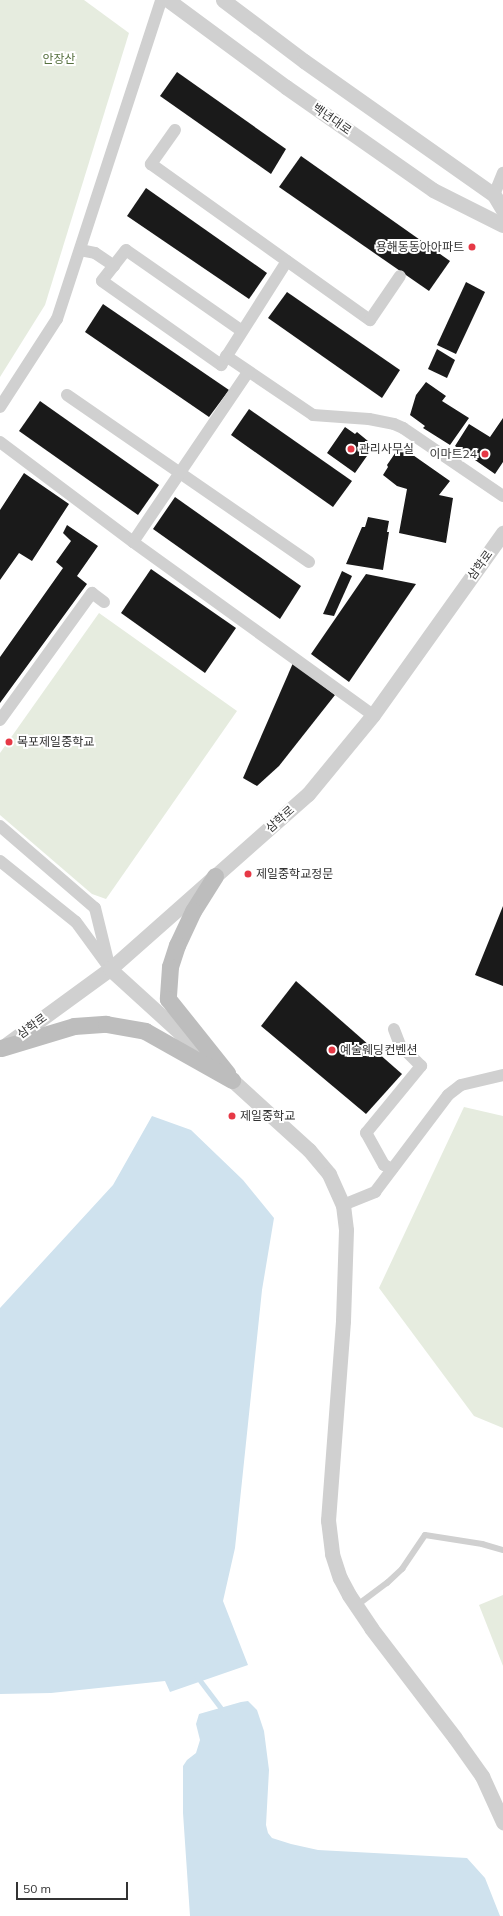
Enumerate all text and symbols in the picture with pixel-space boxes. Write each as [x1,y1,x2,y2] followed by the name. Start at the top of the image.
[42,52,76,66] park label: 안장산
[310,100,354,138] street label: 백년대로
[376,240,464,254] place label: 용해동동아아파트
[467,242,477,252] marker: 용해동동아아파트
[359,442,414,456] place label: 관리사무실
[346,444,356,454] marker: 관리사무실
[429,447,477,461] place label: 이마트24
[480,449,490,459] marker: 이마트24
[464,547,496,583] street label: 삼학로
[17,735,94,749] place label: 목포제일중학교
[4,737,14,747] marker: 목포제일중학교
[263,803,297,835] street label: 삼학로
[256,867,333,881] place label: 제일중학교정문
[243,869,253,879] marker: 제일중학교정문
[14,1010,50,1042] street label: 삼학로
[340,1043,417,1057] place label: 예술웨딩컨벤션
[327,1045,337,1055] marker: 예술웨딩컨벤션
[240,1109,295,1123] place label: 제일중학교
[227,1111,237,1121] marker: 제일중학교
[18,1874,130,1900] scale bar
[23,1881,51,1896] text: 50 m

